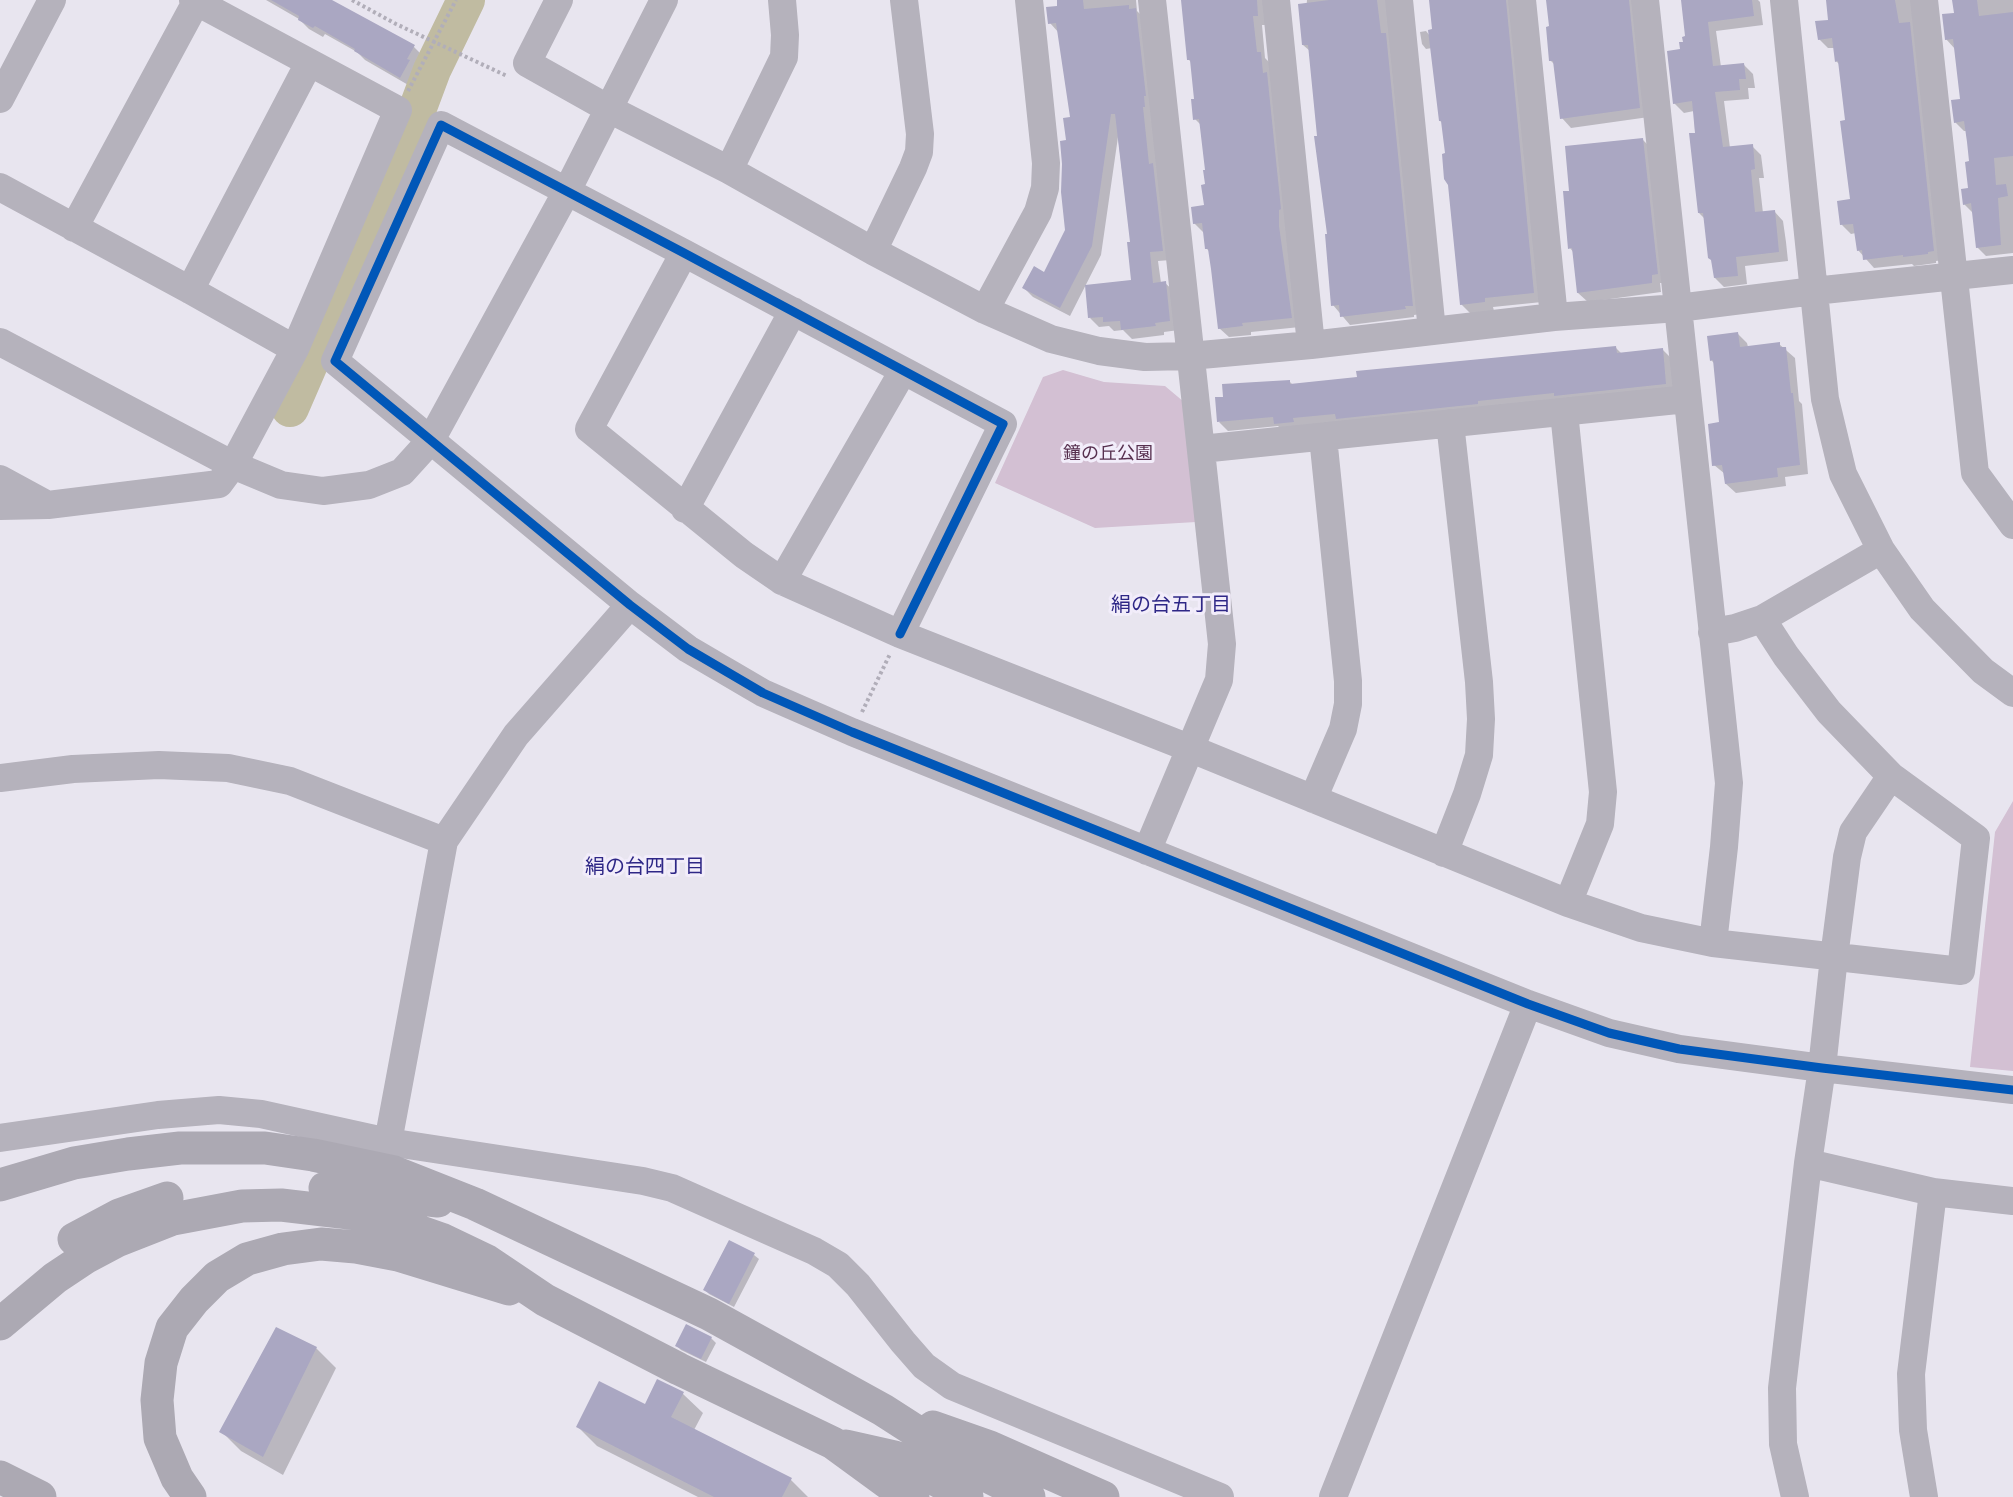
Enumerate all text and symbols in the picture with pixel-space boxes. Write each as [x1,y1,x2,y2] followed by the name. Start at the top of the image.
[1063,443,1153,465] park label: 鐘の丘公園
[1111,594,1231,618] district label: 絹の台五丁目
[585,856,705,880] district label: 絹の台四丁目

